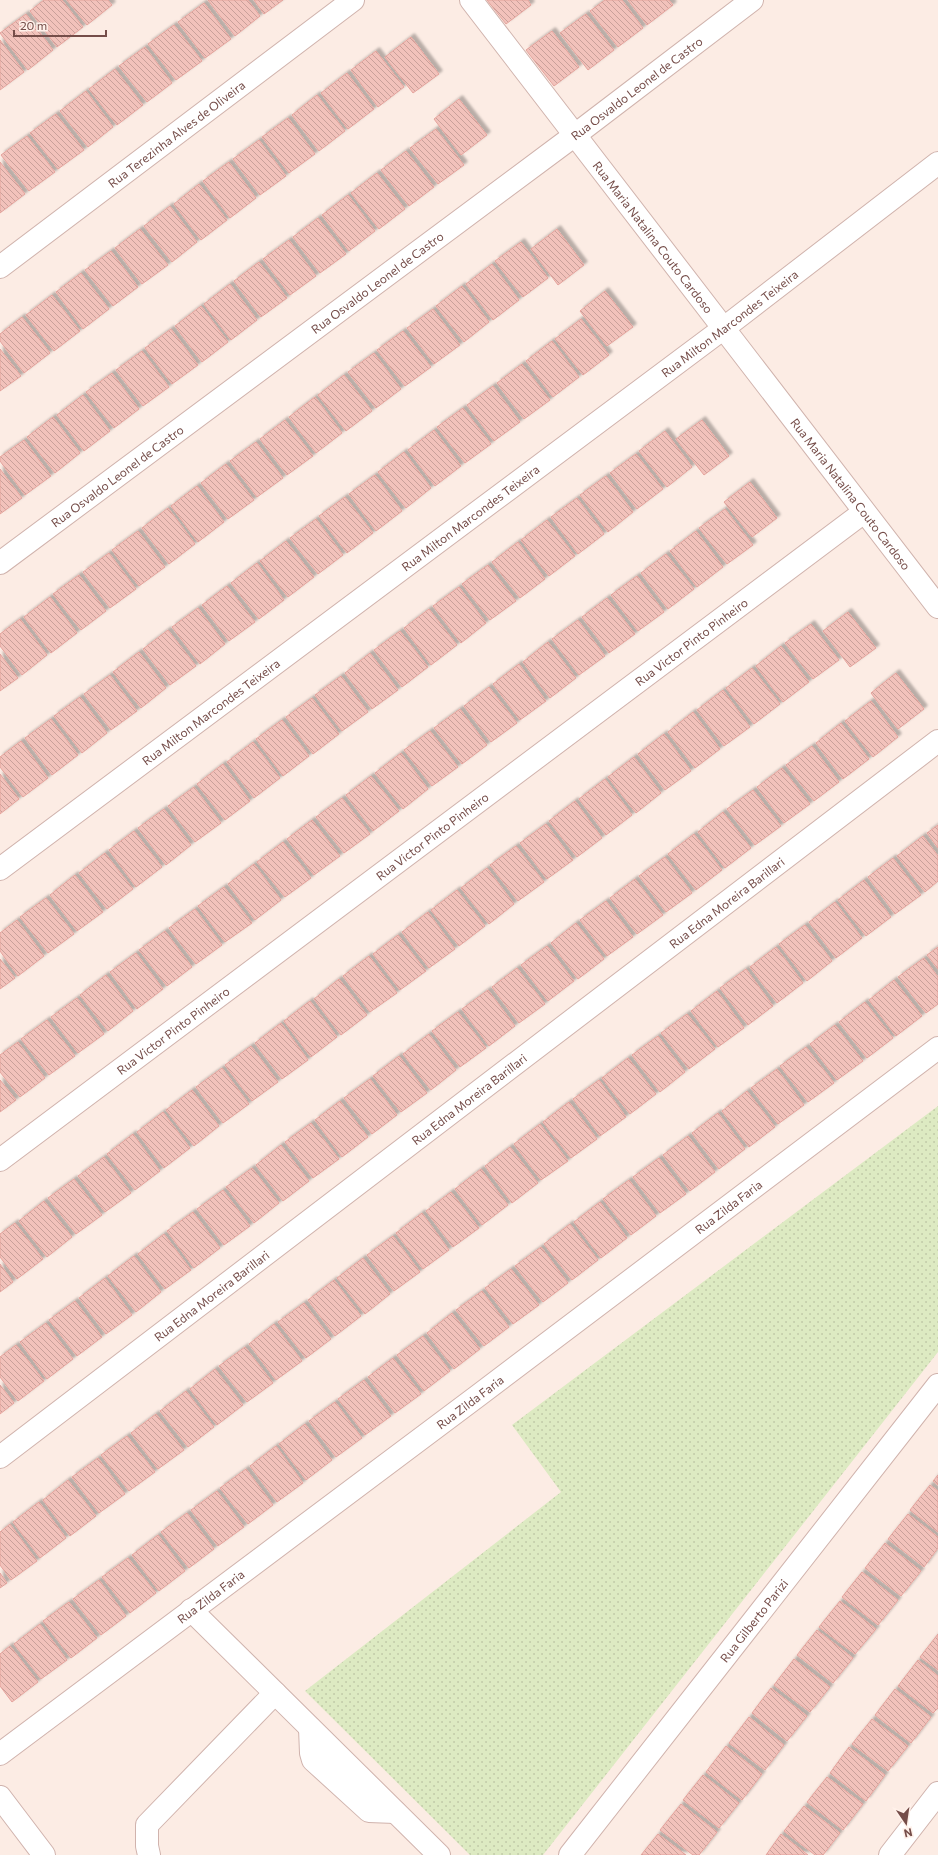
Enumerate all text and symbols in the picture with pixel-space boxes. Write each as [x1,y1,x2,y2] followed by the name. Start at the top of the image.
[14,12,106,38] scale bar
[20,18,47,32] text: 20 m
[568,34,705,143] street label: Rua Osvaldo Leonel de Castro
[105,77,248,190] street label: Rua Terezinha Alves de Oliveira
[591,158,716,316] street label: Rua Maria Natalina Couto Cardoso
[308,229,446,336] street label: Rua Osvaldo Leonel de Castro
[658,267,801,380] street label: Rua Milton Marcondes Teixeira
[788,415,914,572] street label: Rua Maria Natalina Couto Cardoso
[48,422,186,530] street label: Rua Osvaldo Leonel de Castro
[399,462,542,574] street label: Rua Milton Marcondes Teixeira
[632,595,750,688] street label: Rua Victor Pinto Pinheiro
[139,656,282,768] street label: Rua Milton Marcondes Teixeira
[373,789,491,883] street label: Rua Victor Pinto Pinheiro
[666,854,787,951] street label: Rua Edna Moreira Barillari
[114,984,232,1077] street label: Rua Victor Pinto Pinheiro
[409,1051,529,1147] street label: Rua Edna Moreira Barillari
[692,1177,764,1236] street label: Rua Zilda Faria
[151,1247,272,1344] street label: Rua Edna Moreira Barillari
[433,1372,506,1432] street label: Rua Zilda Faria
[174,1567,247,1626] street label: Rua Zilda Faria
[717,1576,791,1665] street label: Rua Gilberto Parizi
[886,1803,926,1843] north arrow
[903,1826,914,1840] text: N

